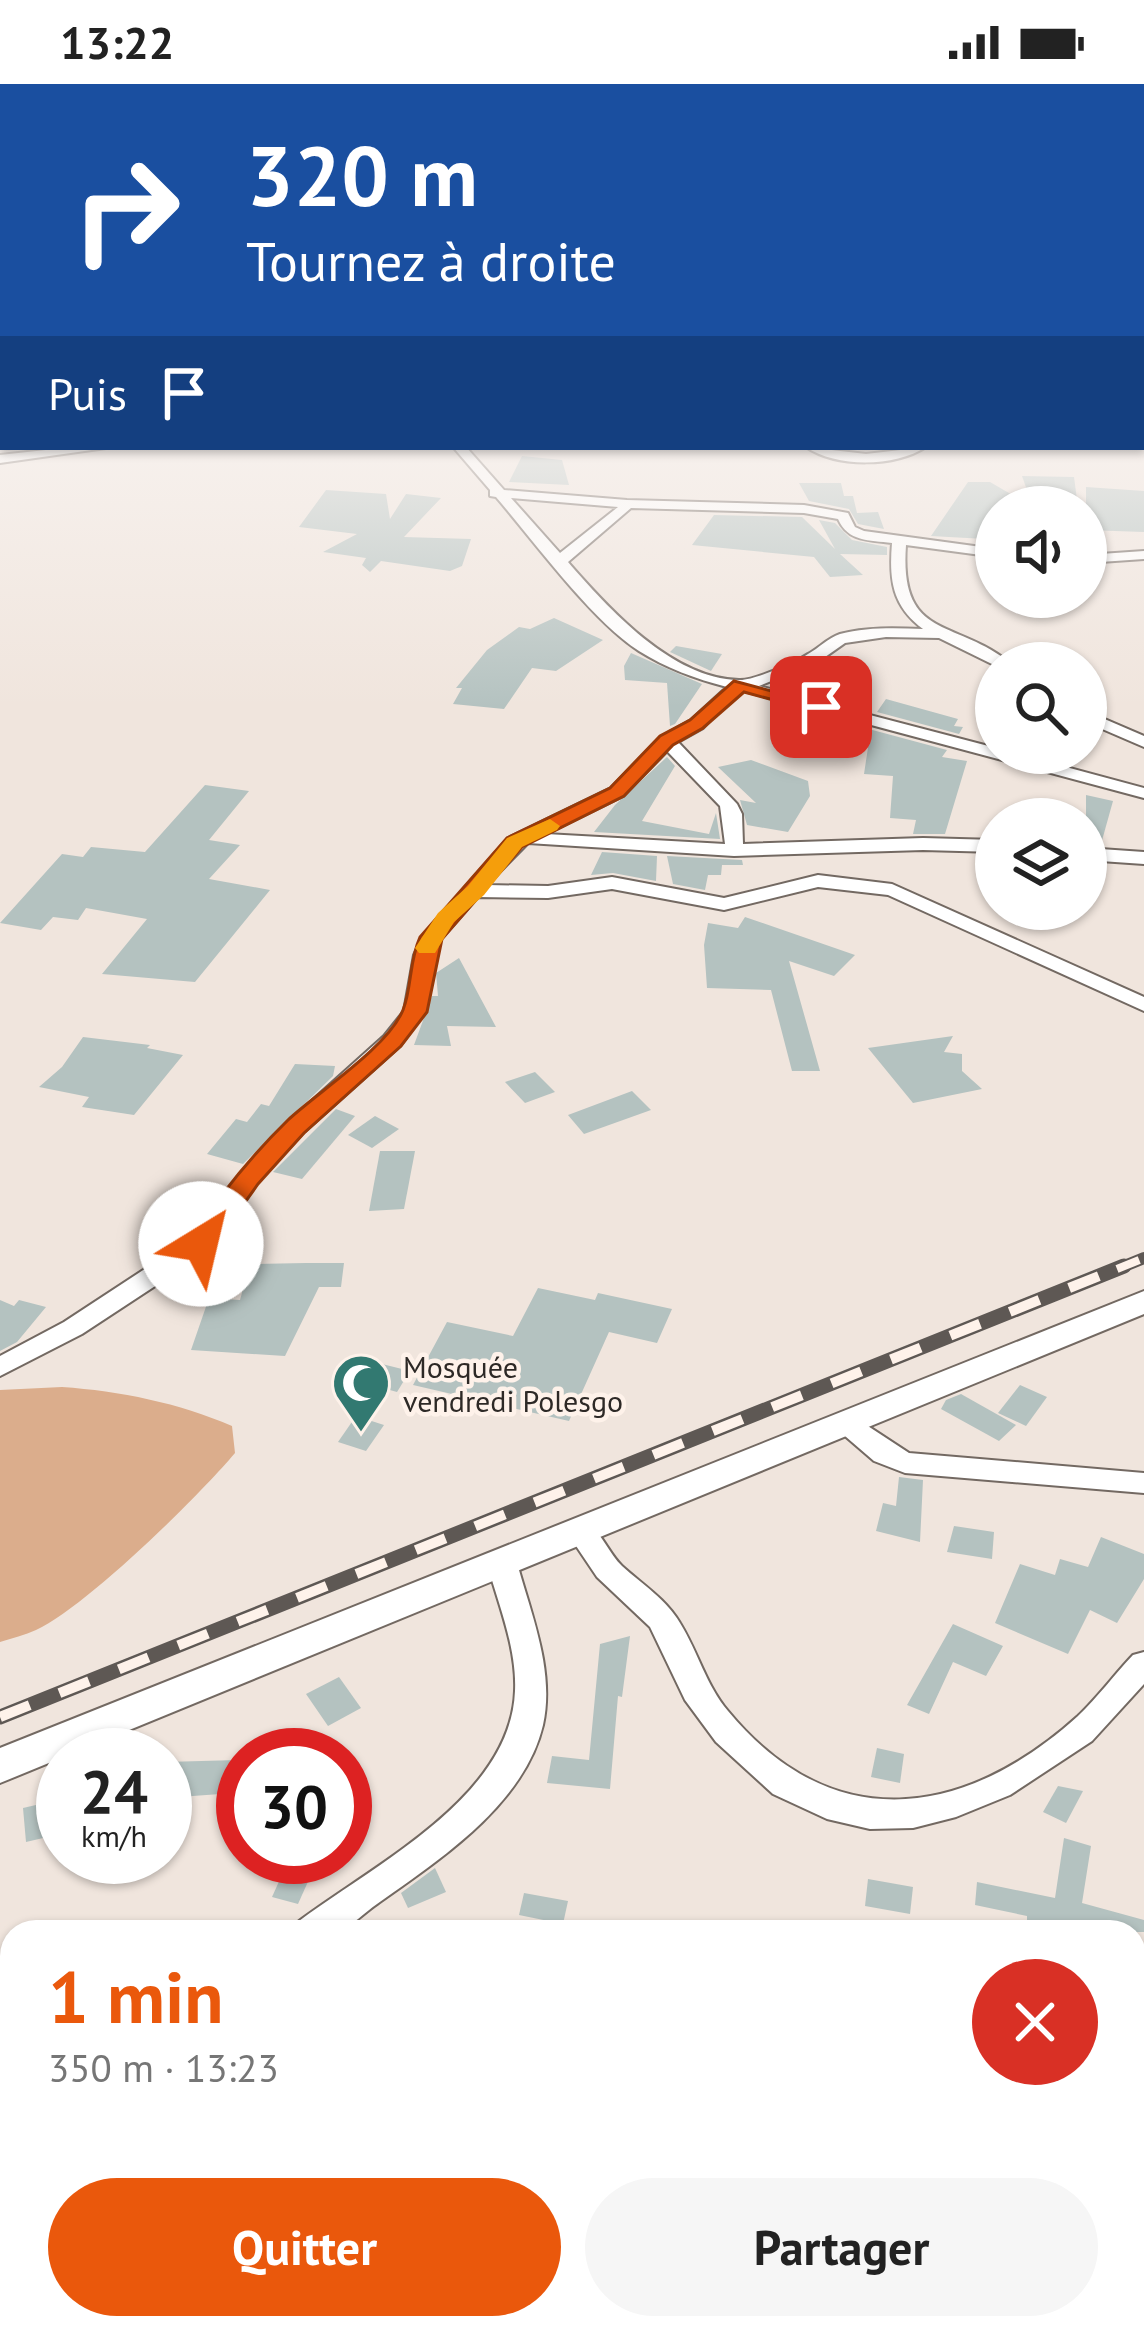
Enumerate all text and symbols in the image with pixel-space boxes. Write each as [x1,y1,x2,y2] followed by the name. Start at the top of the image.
[60,13,174,71] text: 13:22
[246,120,478,229] text: 320 m
[48,132,204,288] icon: right
[246,226,616,296] text: Tournez à droite
[151,360,217,426] icon: arrive
[48,364,127,422] text: Puis
[975,486,1107,930] map controls
[975,486,1107,618] button: sound
[975,642,1107,774] button: search
[770,656,872,758] pin
[788,674,854,740] icon: arrive
[975,798,1107,930] button: layers
[138,1181,264,1307] position arrow
[403,1347,623,1420] place label: Mosquée vendredi Polesgo
[330,1352,392,1434] mosque icon: Mosquée vendredi Polesgo
[216,1728,372,1884] speed limit sign: 30
[80,1752,148,1830] text: 24
[81,1816,147,1855] text: km/h
[48,1950,224,2043] text: 1 min
[972,1959,1098,2085] button: close
[48,2042,279,2093] text: 350 m · 13:23
[48,2178,561,2316] button: Quitter
[585,2178,1098,2316] button: Partager

